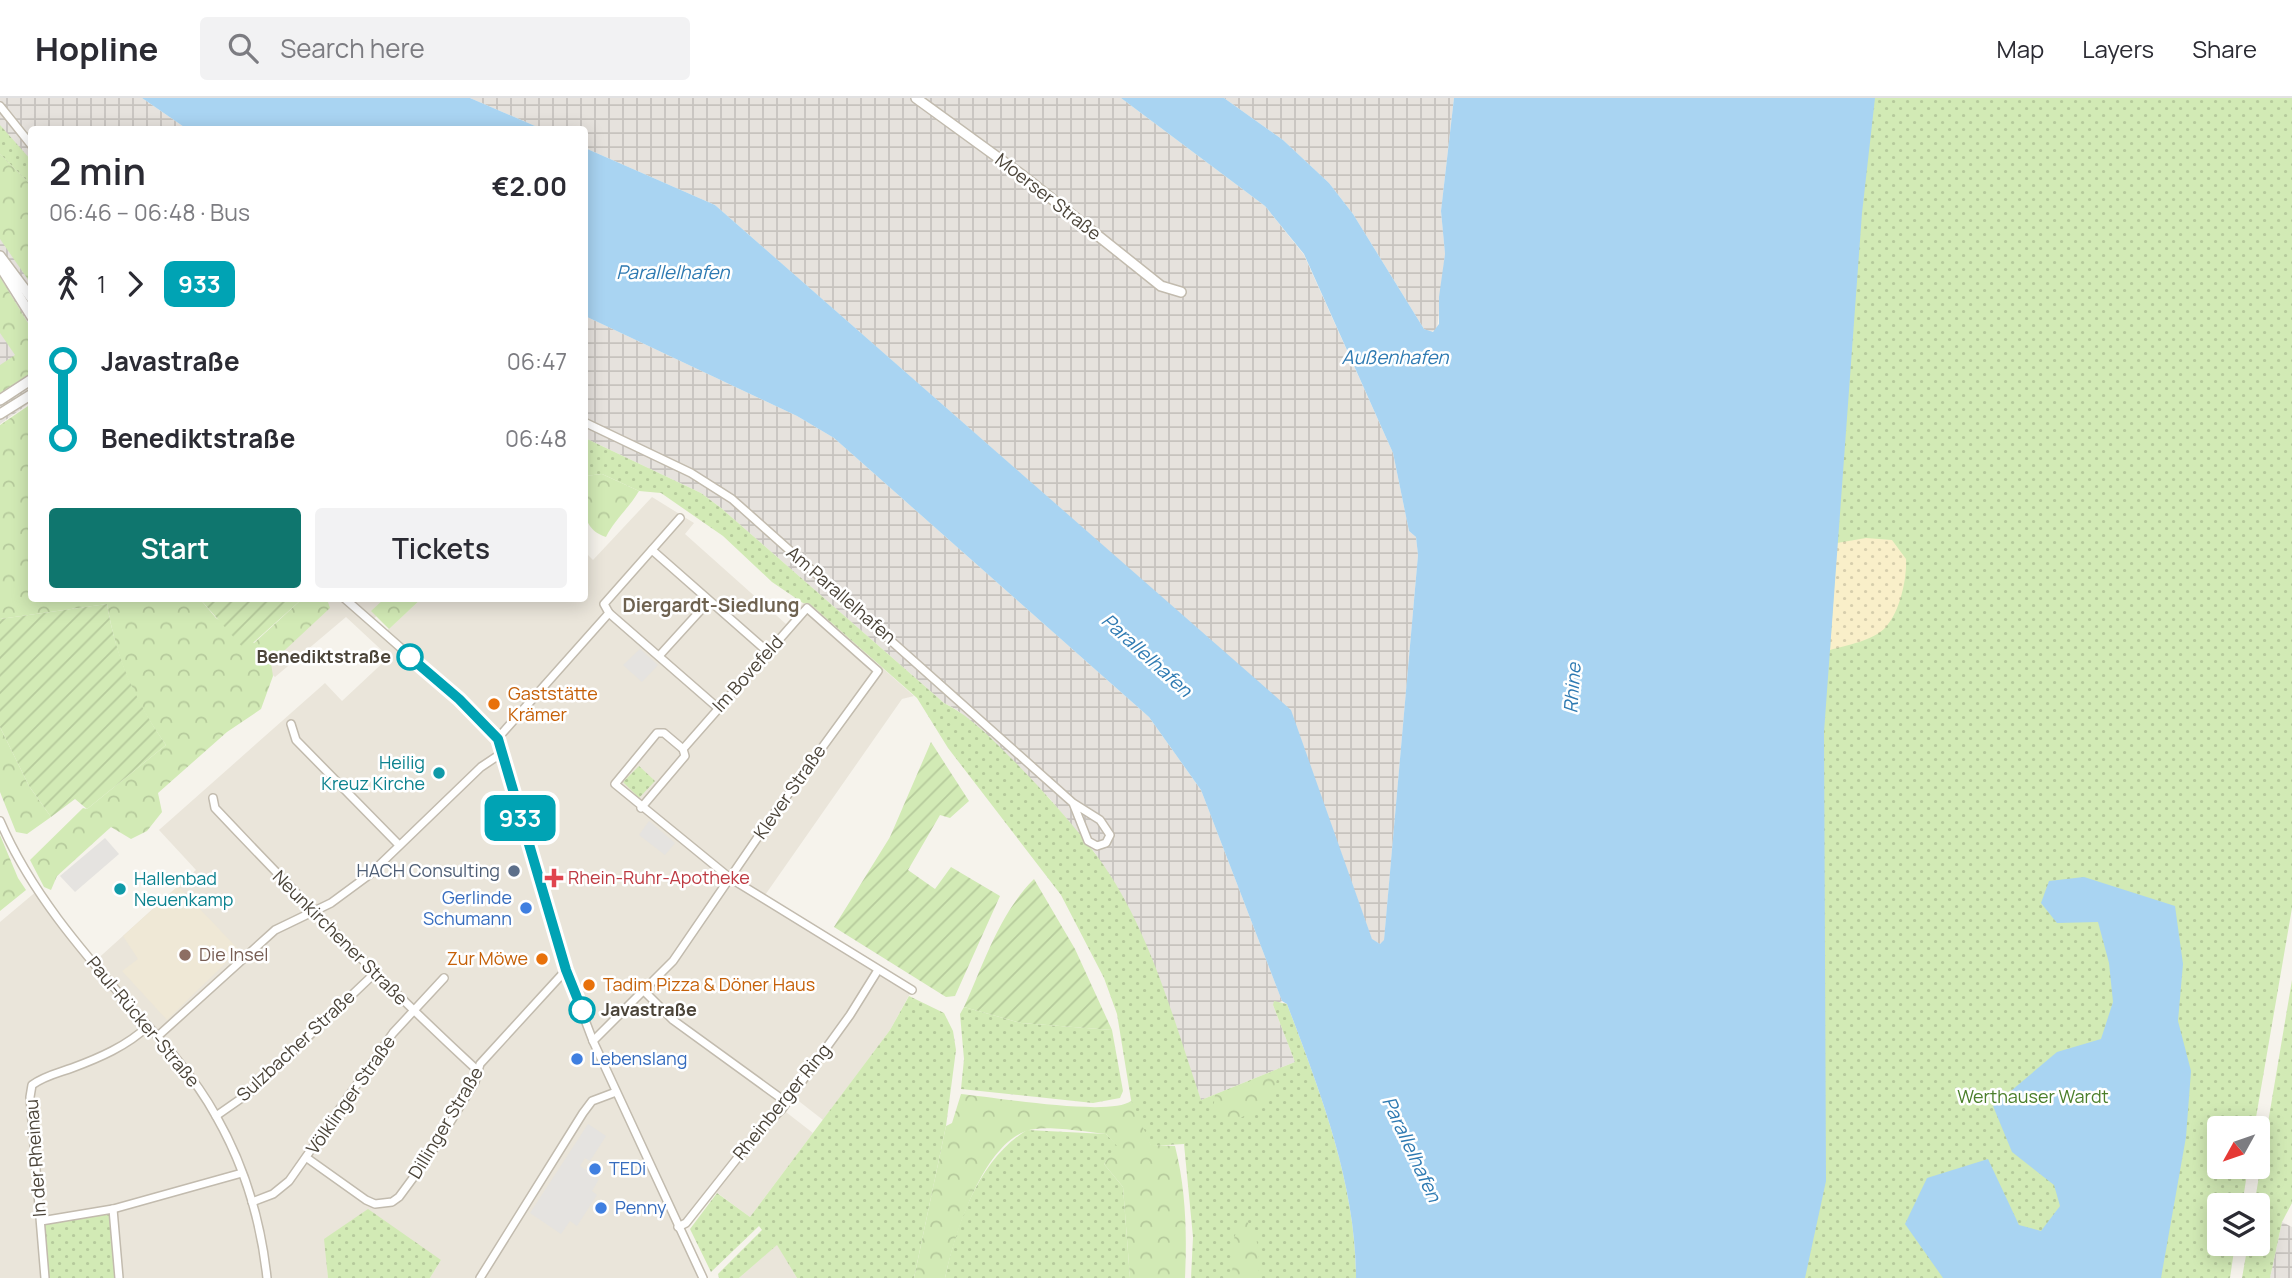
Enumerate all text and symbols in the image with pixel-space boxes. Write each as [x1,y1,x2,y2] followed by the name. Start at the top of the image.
[200,17,690,80] search box
[35,26,158,71] text: Hopline
[224,29,262,67] icon: search
[280,30,425,66] text: Search here
[1997,32,2044,65] text: Map
[2082,32,2154,65] text: Layers
[2192,32,2257,65] text: Share
[49,144,146,196] text: 2 min
[991,147,1107,245] street label: Moerser Straße
[492,168,567,204] text: €2.00
[49,196,250,228] text: 06:46 – 06:48 · Bus
[616,259,730,285] water label: Parallelhafen
[49,265,87,303] icon: walk
[116,265,154,303] icon: forward
[178,267,221,300] text: 933
[97,268,106,300] text: 1
[101,343,240,379] text: Javastraße
[1341,344,1449,370] water label: Außenhafen
[507,345,567,377] text: 06:47
[101,420,295,456] text: Benediktstraße
[505,422,567,454] text: 06:48
[49,508,301,588] button: Start
[315,508,567,588] button: Tickets
[782,540,901,648] street label: Am Parallelhafen
[622,592,800,618] district label: Diergardt-Siedlung
[1096,607,1198,703] water label: Parallelhafen
[707,630,788,717] street label: Im Bovefeld
[256,644,391,668] place label: Benediktstraße
[397,644,423,670] marker: Benediktstraße
[1557,660,1587,714] water label: Rhine
[508,681,598,726] place label: Gaststätte Krämer
[486,696,502,712] marker: Gaststätte Krämer
[748,739,831,843] street label: Klever Straße
[321,750,425,795] place label: Heilig Kreuz Kirche
[431,765,447,781] marker: Heilig Kreuz Kirche
[480,795,560,841] line badge: 933
[499,801,541,834] text: 933
[357,858,500,882] place label: HACH Consulting
[506,863,522,879] marker: HACH Consulting
[268,865,413,1010] street label: Neunkirchener Straße
[568,865,750,889] place label: Rhein-Ruhr-Apotheke
[134,866,233,911] place label: Hallenbad Neuenkamp
[546,870,562,886] marker: Rhein-Ruhr-Apotheke
[112,881,128,897] marker: Hallenbad Neuenkamp
[423,885,512,930] place label: Gerlinde Schumann
[518,900,534,916] marker: Gerlinde Schumann
[199,942,268,966] place label: Die Insel
[447,946,528,970] place label: Zur Möwe
[177,947,193,963] marker: Die Insel
[82,951,206,1092] street label: Paul-Rücker-Straße
[534,951,550,967] marker: Zur Möwe
[603,972,815,996] place label: Tadim Pizza & Döner Haus
[581,977,597,993] marker: Tadim Pizza & Döner Haus
[231,984,360,1106] street label: Sulzbacher Straße
[569,997,595,1023] marker: Javastraße
[601,997,697,1021] place label: Javastraße
[300,1030,400,1159] street label: Völklinger Straße
[727,1038,836,1164] street label: Rheinberger Ring
[591,1046,687,1070] place label: Lebenslang
[569,1051,585,1067] marker: Lebenslang
[402,1062,488,1183] street label: Dillinger Straße
[1957,1084,2109,1108] park label: Werthauser Wardt
[1376,1092,1448,1206] water label: Parallelhafen
[19,1098,51,1218] street label: In der Rheinau
[2207,1116,2270,1180] north arrow
[2207,1116,2270,1256] map controls
[609,1156,646,1180] place label: TEDi
[587,1161,603,1177] marker: TEDi
[2207,1193,2270,1256] button: layers
[615,1195,667,1219] place label: Penny
[593,1200,609,1216] marker: Penny

